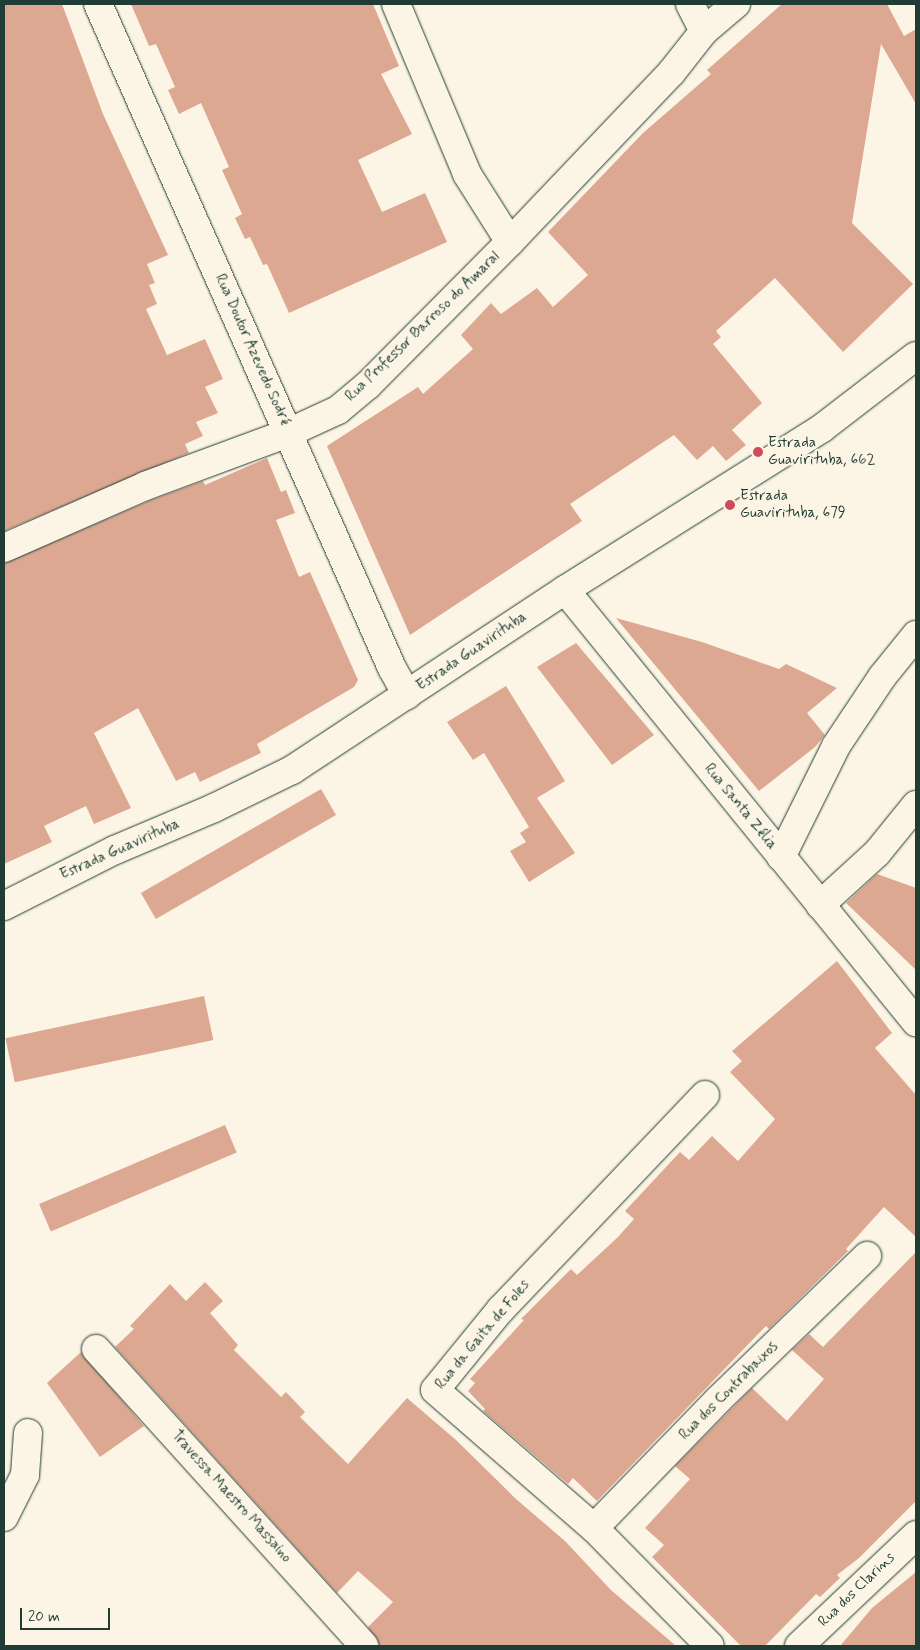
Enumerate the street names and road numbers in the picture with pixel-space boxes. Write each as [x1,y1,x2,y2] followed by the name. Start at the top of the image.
[342,249,504,405] street label: Rua Professor Barroso do Amaral
[211,272,293,428] street label: Rua Doutor Azevedo Sodré
[414,609,530,695] street label: Estrada Guavirituba
[700,761,780,853] street label: Rua Santa Zélia
[58,816,182,884] street label: Estrada Guavirituba
[433,1278,533,1392] street label: Rua da Gaita de Foles
[674,1336,784,1446] street label: Rua dos Contrabaixos
[167,1427,295,1567] street label: Travessa Maestro Massaino
[816,1550,898,1630] street label: Rua dos Clarins

